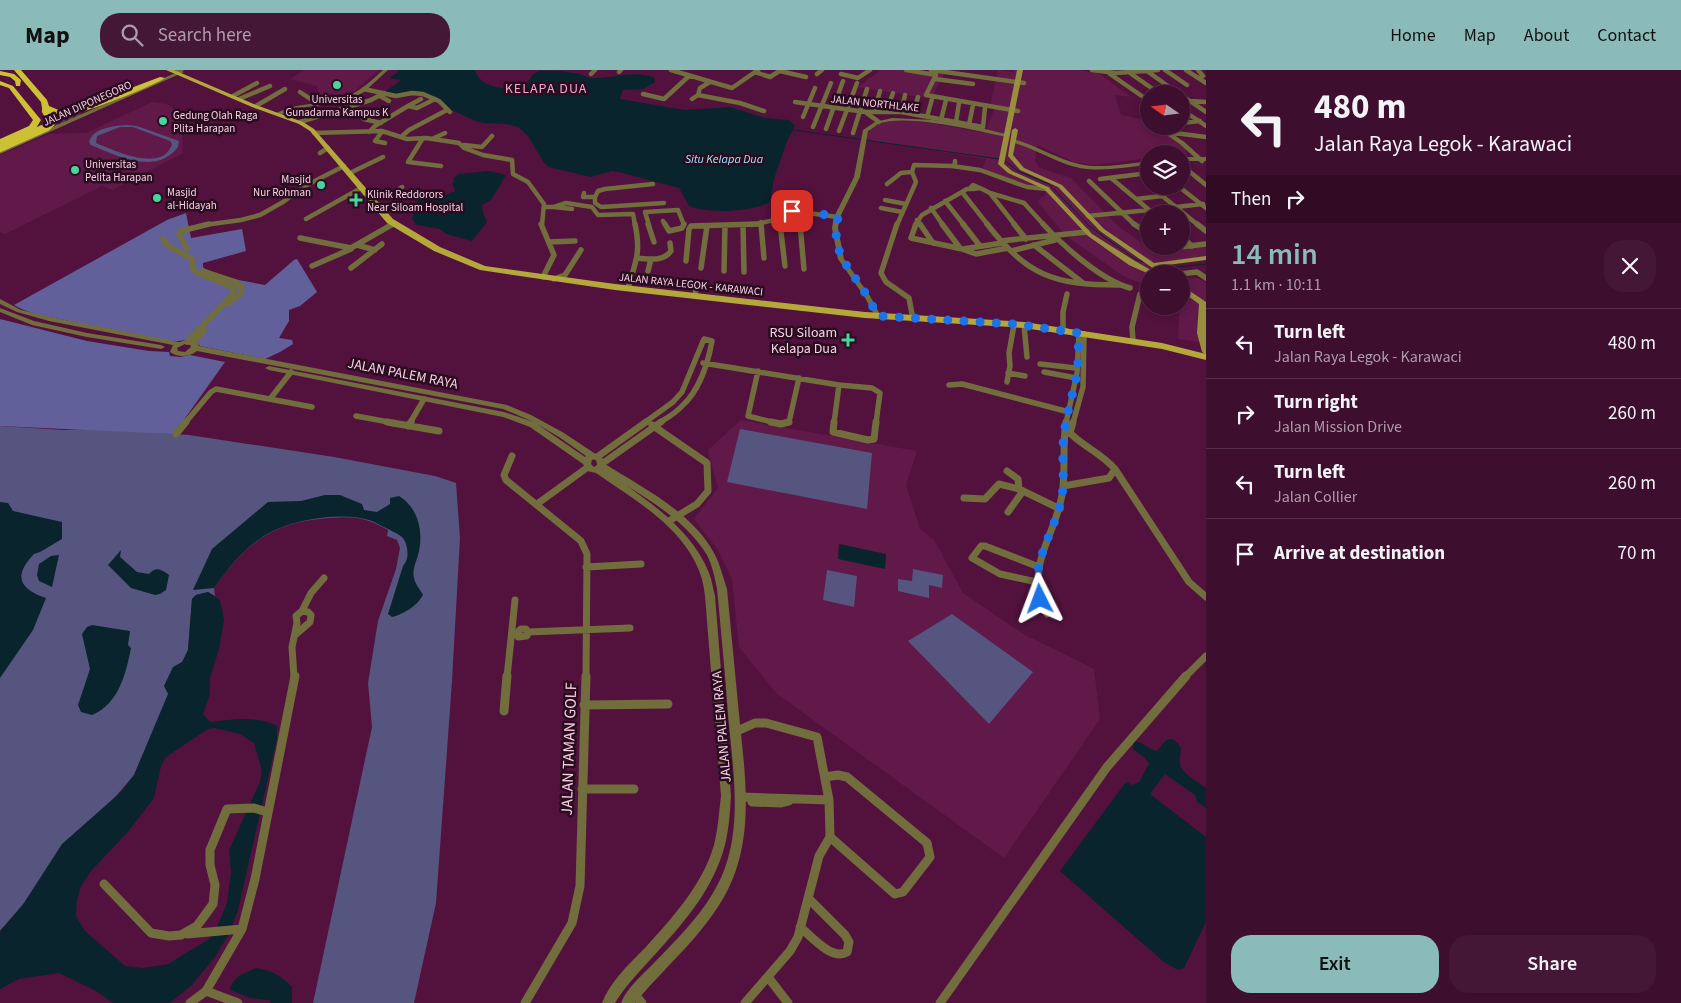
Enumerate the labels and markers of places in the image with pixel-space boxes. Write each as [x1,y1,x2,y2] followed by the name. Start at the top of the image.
[331,79,343,91] marker: Universitas Gunadarma Kampus K
[286,92,389,120] place label: Universitas Gunadarma Kampus K
[173,108,258,136] place label: Gedung Olah Raga Plita Harapan
[157,115,169,127] marker: Gedung Olah Raga Plita Harapan
[85,157,153,185] place label: Universitas Pelita Harapan
[69,164,81,176] marker: Universitas Pelita Harapan
[253,172,311,200] place label: Masjid Nur Rohman
[315,179,327,191] marker: Masjid Nur Rohman
[167,185,217,213] place label: Masjid al-Hidayah
[367,187,464,215] place label: Klinik Reddorors Near Siloam Hospital
[771,190,813,232] pin
[151,192,163,204] marker: Masjid al-Hidayah
[349,193,363,207] marker: Klinik Reddorors Near Siloam Hospital
[769,323,837,359] place label: RSU Siloam Kelapa Dua
[841,333,855,347] marker: RSU Siloam Kelapa Dua

